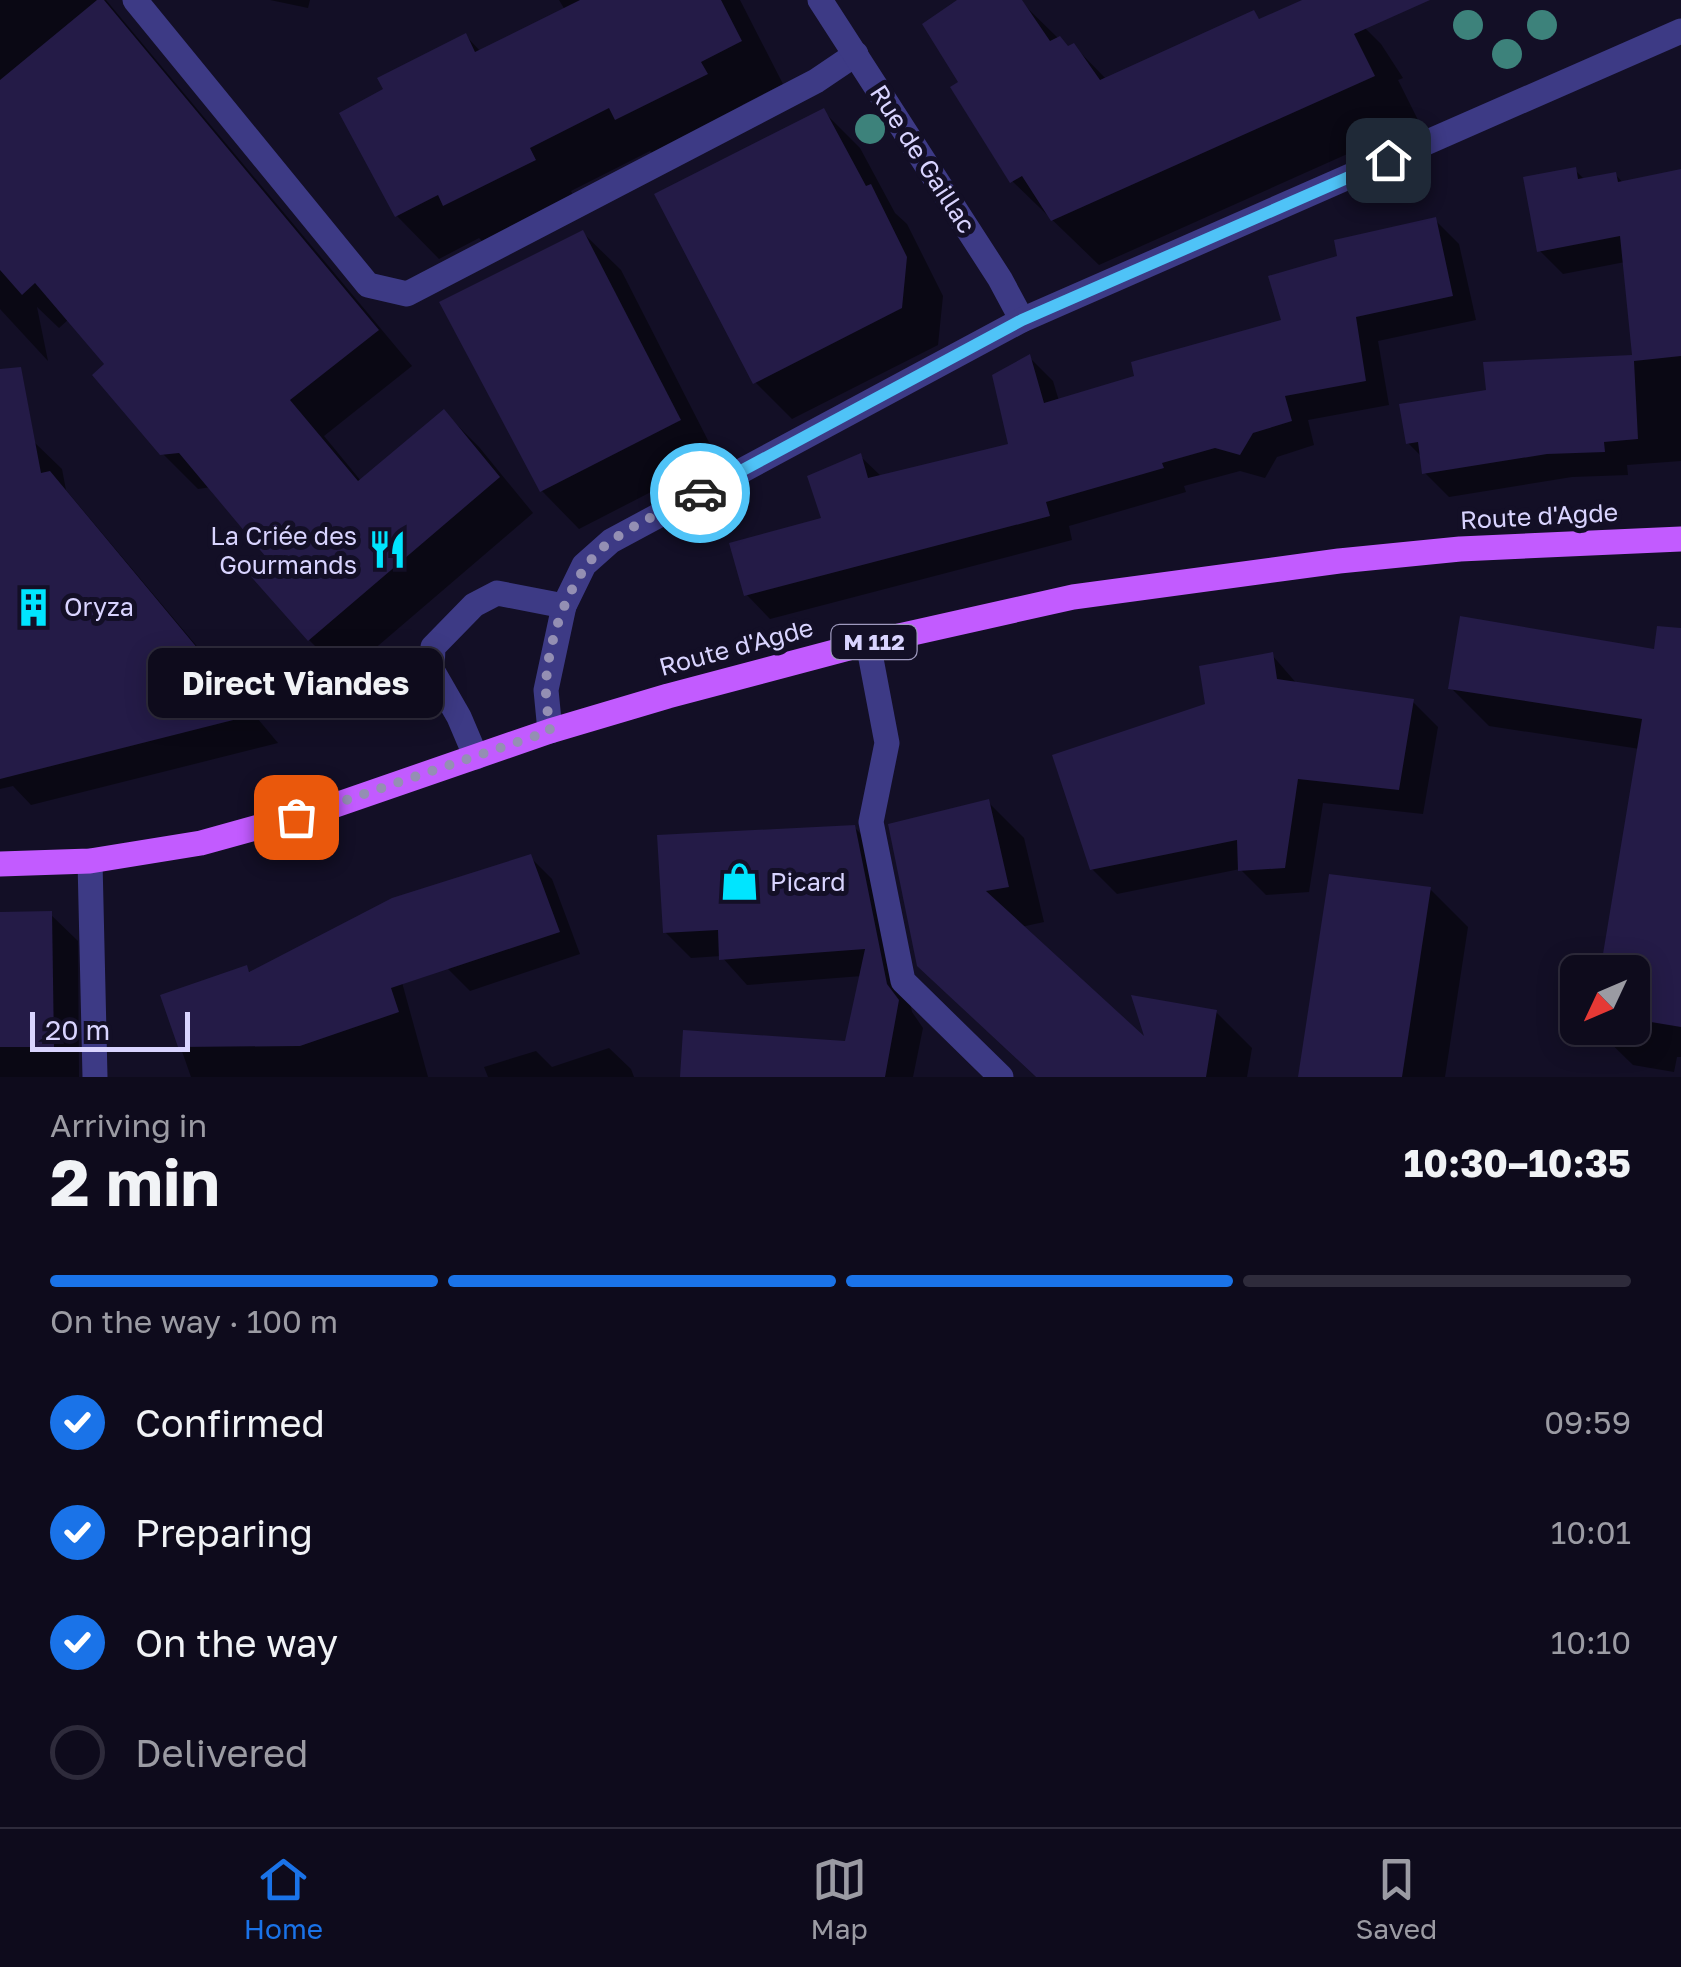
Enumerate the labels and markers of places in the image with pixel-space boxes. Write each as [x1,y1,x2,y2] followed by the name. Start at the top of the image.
[1346,118,1431,203] pin
[210,520,357,580] place label: La Criée des Gourmands
[366,529,408,571] restaurant icon: La Criée des Gourmands
[13,586,55,628] building icon: Oryza
[64,591,134,622] place label: Oryza
[148,647,444,717] callout: Direct Viandes
[254,775,339,860] pin
[719,861,761,903] shop icon: Picard
[770,866,846,897] place label: Picard

